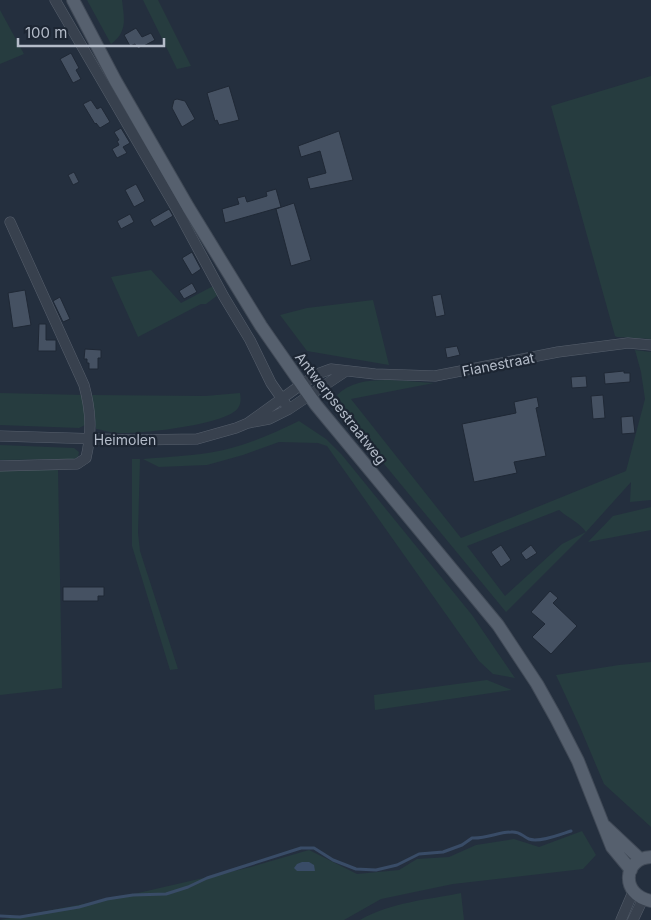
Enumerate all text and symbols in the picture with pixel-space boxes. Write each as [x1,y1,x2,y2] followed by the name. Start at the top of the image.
[18,15,164,47] scale bar
[25,23,67,42] text: 100 m
[292,349,390,467] street label: Antwerpsestraatweg
[460,349,536,379] street label: Fianestraat
[94,431,156,448] street label: Heimolen

